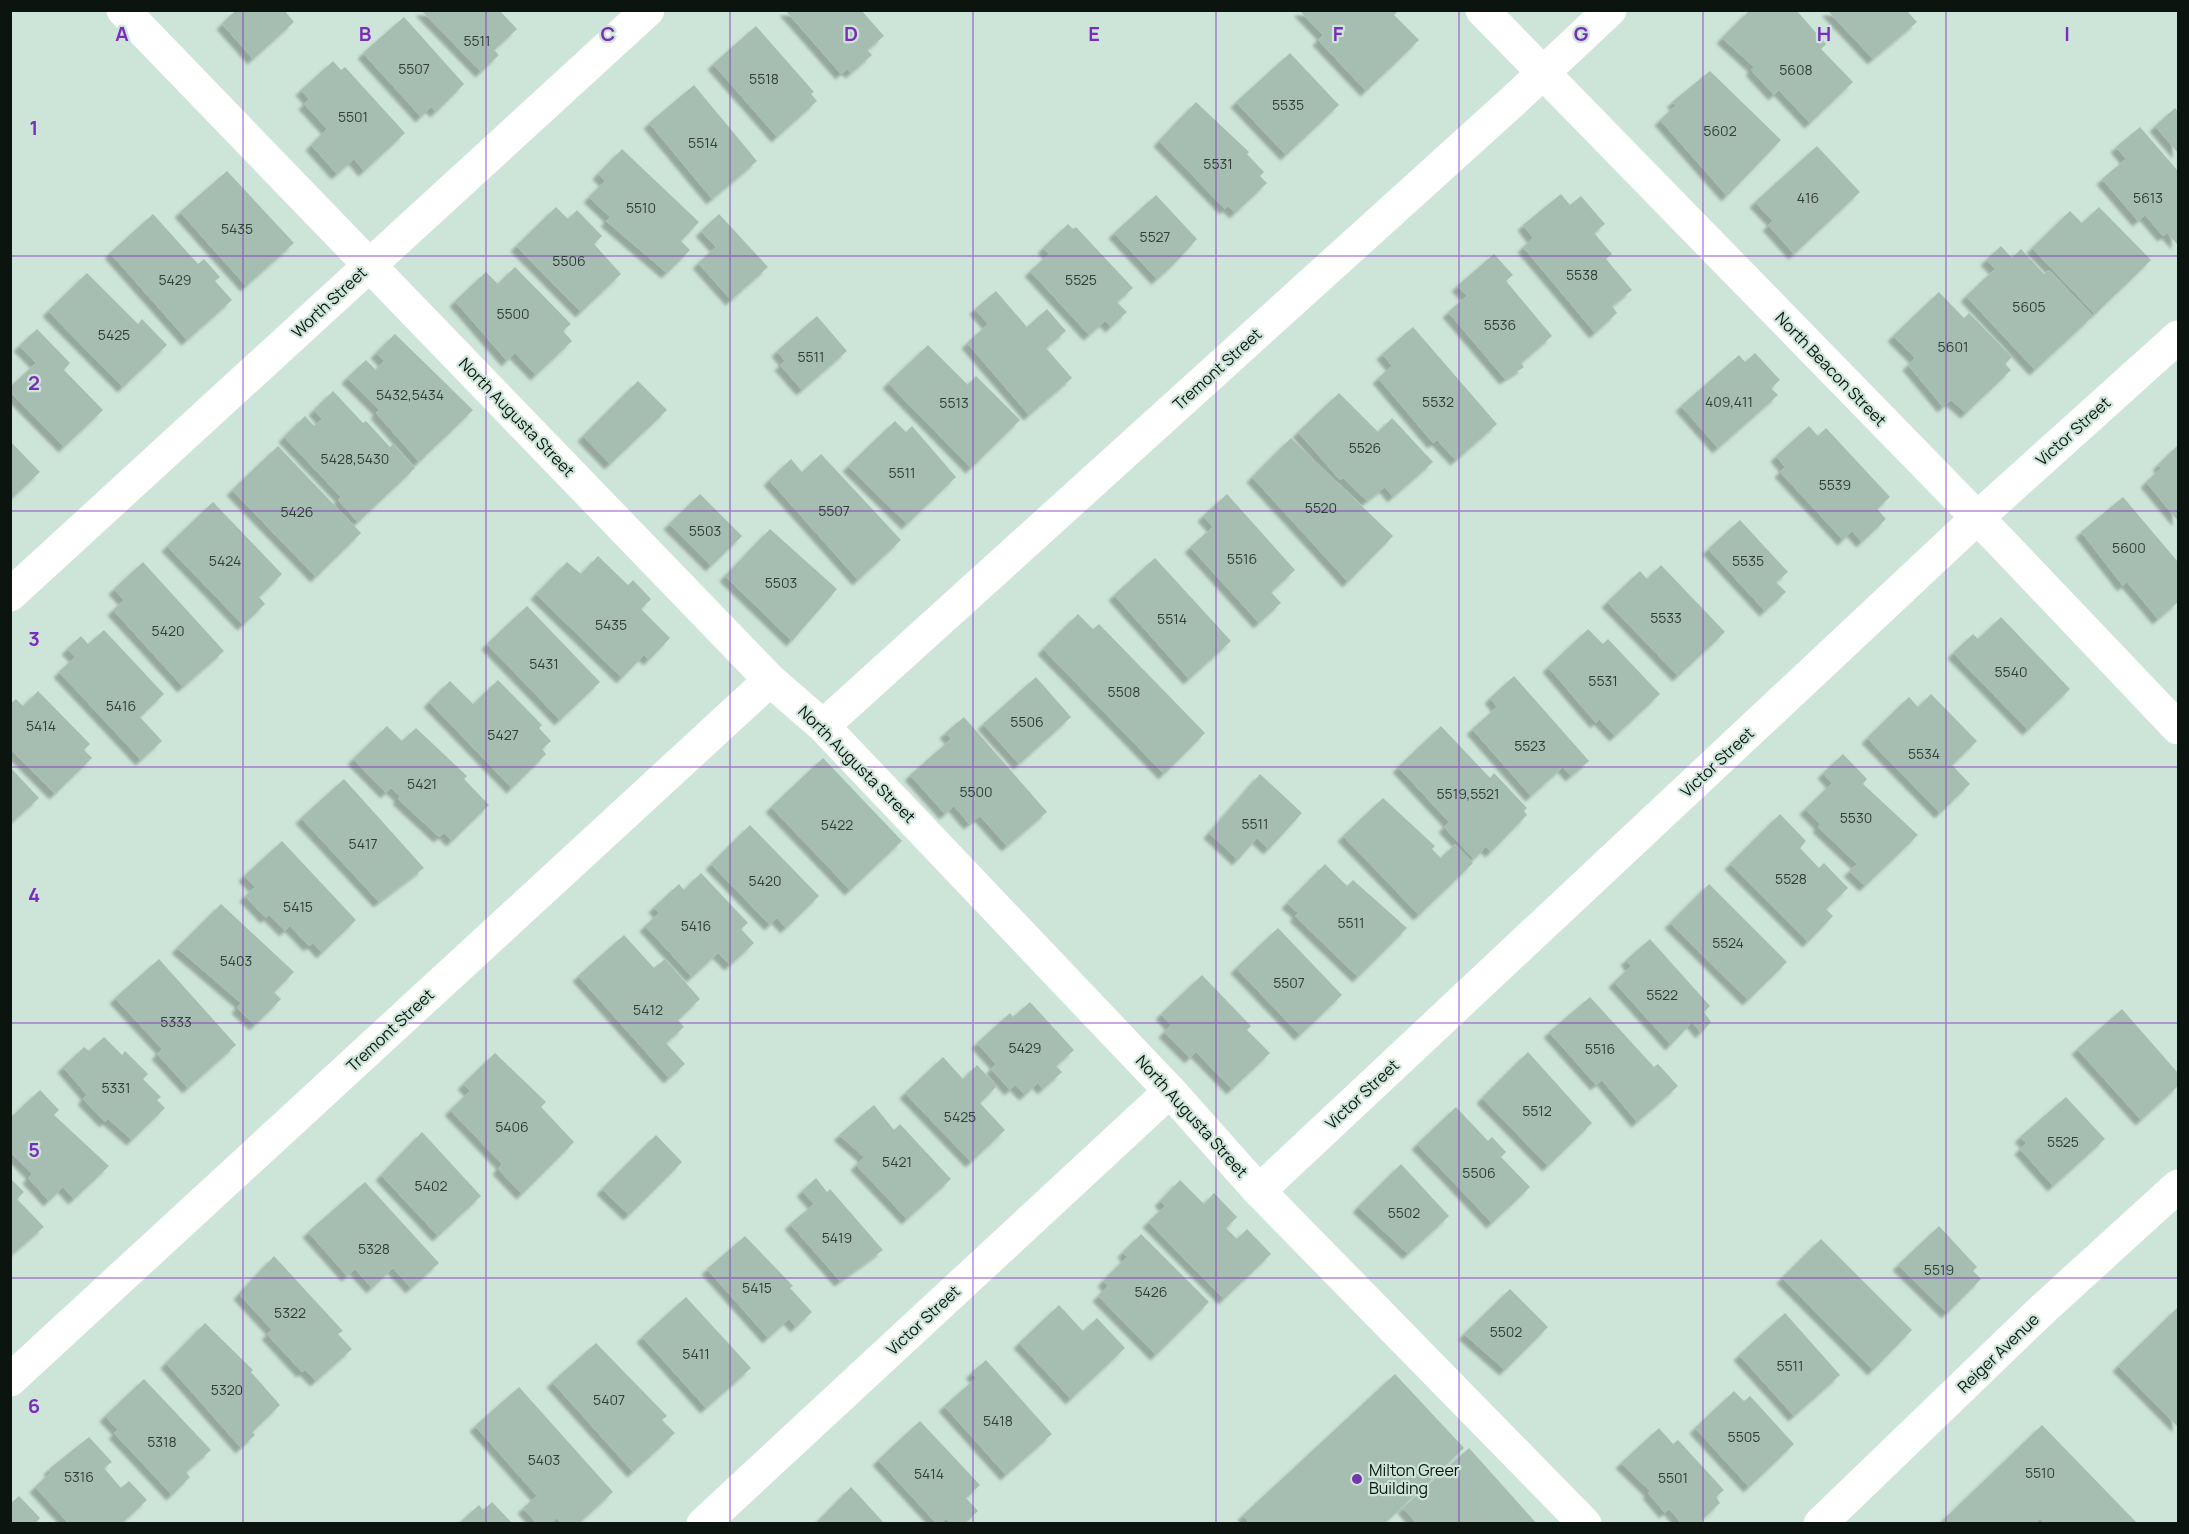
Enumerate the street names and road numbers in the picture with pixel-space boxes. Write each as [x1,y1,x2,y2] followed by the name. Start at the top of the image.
[287,261,371,343] street label: Worth Street
[1771,307,1891,431] street label: North Beacon Street
[1168,323,1266,415] street label: Tremont Street
[454,353,580,481] street label: North Augusta Street
[2031,392,2115,470] street label: Victor Street
[793,700,921,828] street label: North Augusta Street
[1675,722,1759,802] street label: Victor Street
[341,984,439,1076] street label: Tremont Street
[1131,1050,1253,1182] street label: North Augusta Street
[1320,1054,1404,1134] street label: Victor Street
[881,1280,965,1360] street label: Victor Street
[1952,1308,2044,1398] street label: Reiger Avenue

